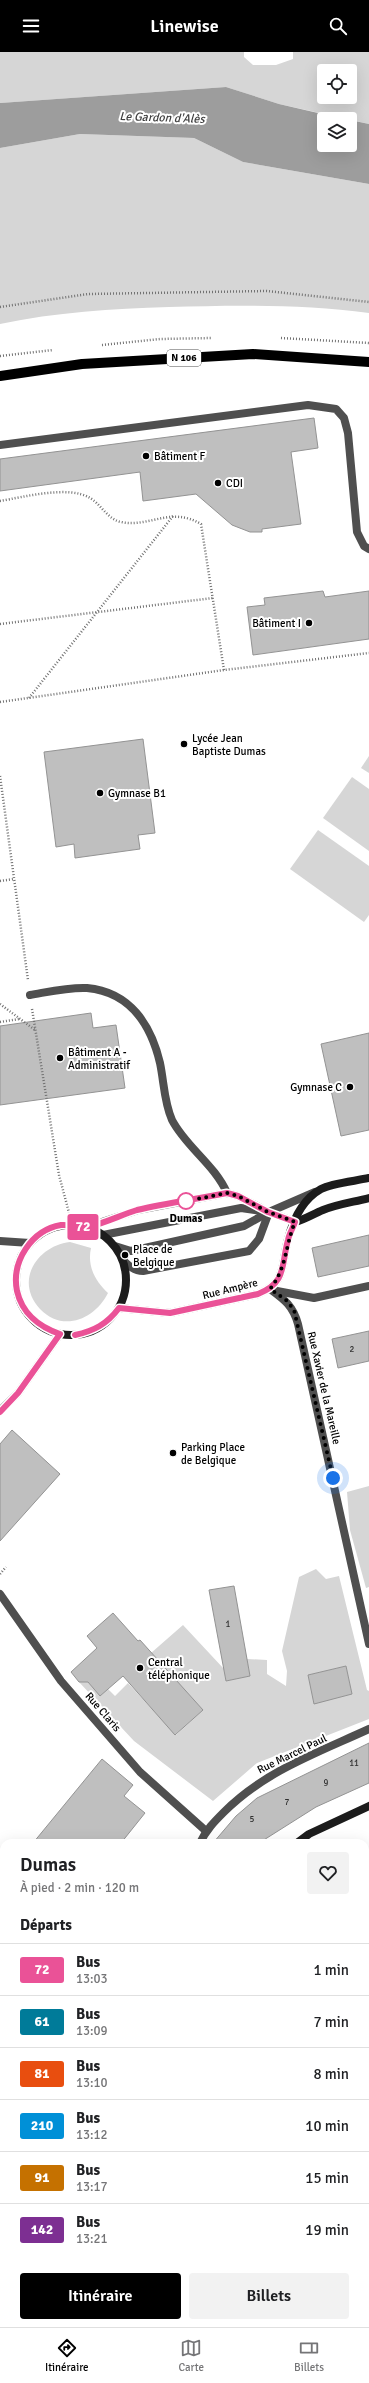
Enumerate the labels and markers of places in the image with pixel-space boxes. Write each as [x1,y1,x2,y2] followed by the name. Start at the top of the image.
[154,450,206,463] place label: Bâtiment F
[141,451,151,461] marker: Bâtiment F
[226,477,243,490] place label: CDI
[213,478,223,488] marker: CDI
[252,617,301,630] place label: Bâtiment I
[304,618,314,628] marker: Bâtiment I
[192,732,266,758] place label: Lycée Jean Baptiste Dumas
[179,739,189,749] marker: Lycée Jean Baptiste Dumas
[108,787,166,800] place label: Gymnase B1
[95,788,105,798] marker: Gymnase B1
[68,1046,131,1072] place label: Bâtiment A - Administratif
[55,1053,65,1063] marker: Bâtiment A - Administratif
[290,1081,342,1094] place label: Gymnase C
[345,1082,355,1092] marker: Gymnase C
[177,1192,195,1210] marker: Dumas
[170,1212,203,1225] place label: Dumas
[133,1243,174,1269] place label: Place de Belgique
[120,1250,130,1260] marker: Place de Belgique
[181,1441,245,1467] place label: Parking Place de Belgique
[168,1448,178,1458] marker: Parking Place de Belgique
[148,1656,210,1682] place label: Central téléphonique
[135,1663,145,1673] marker: Central téléphonique

